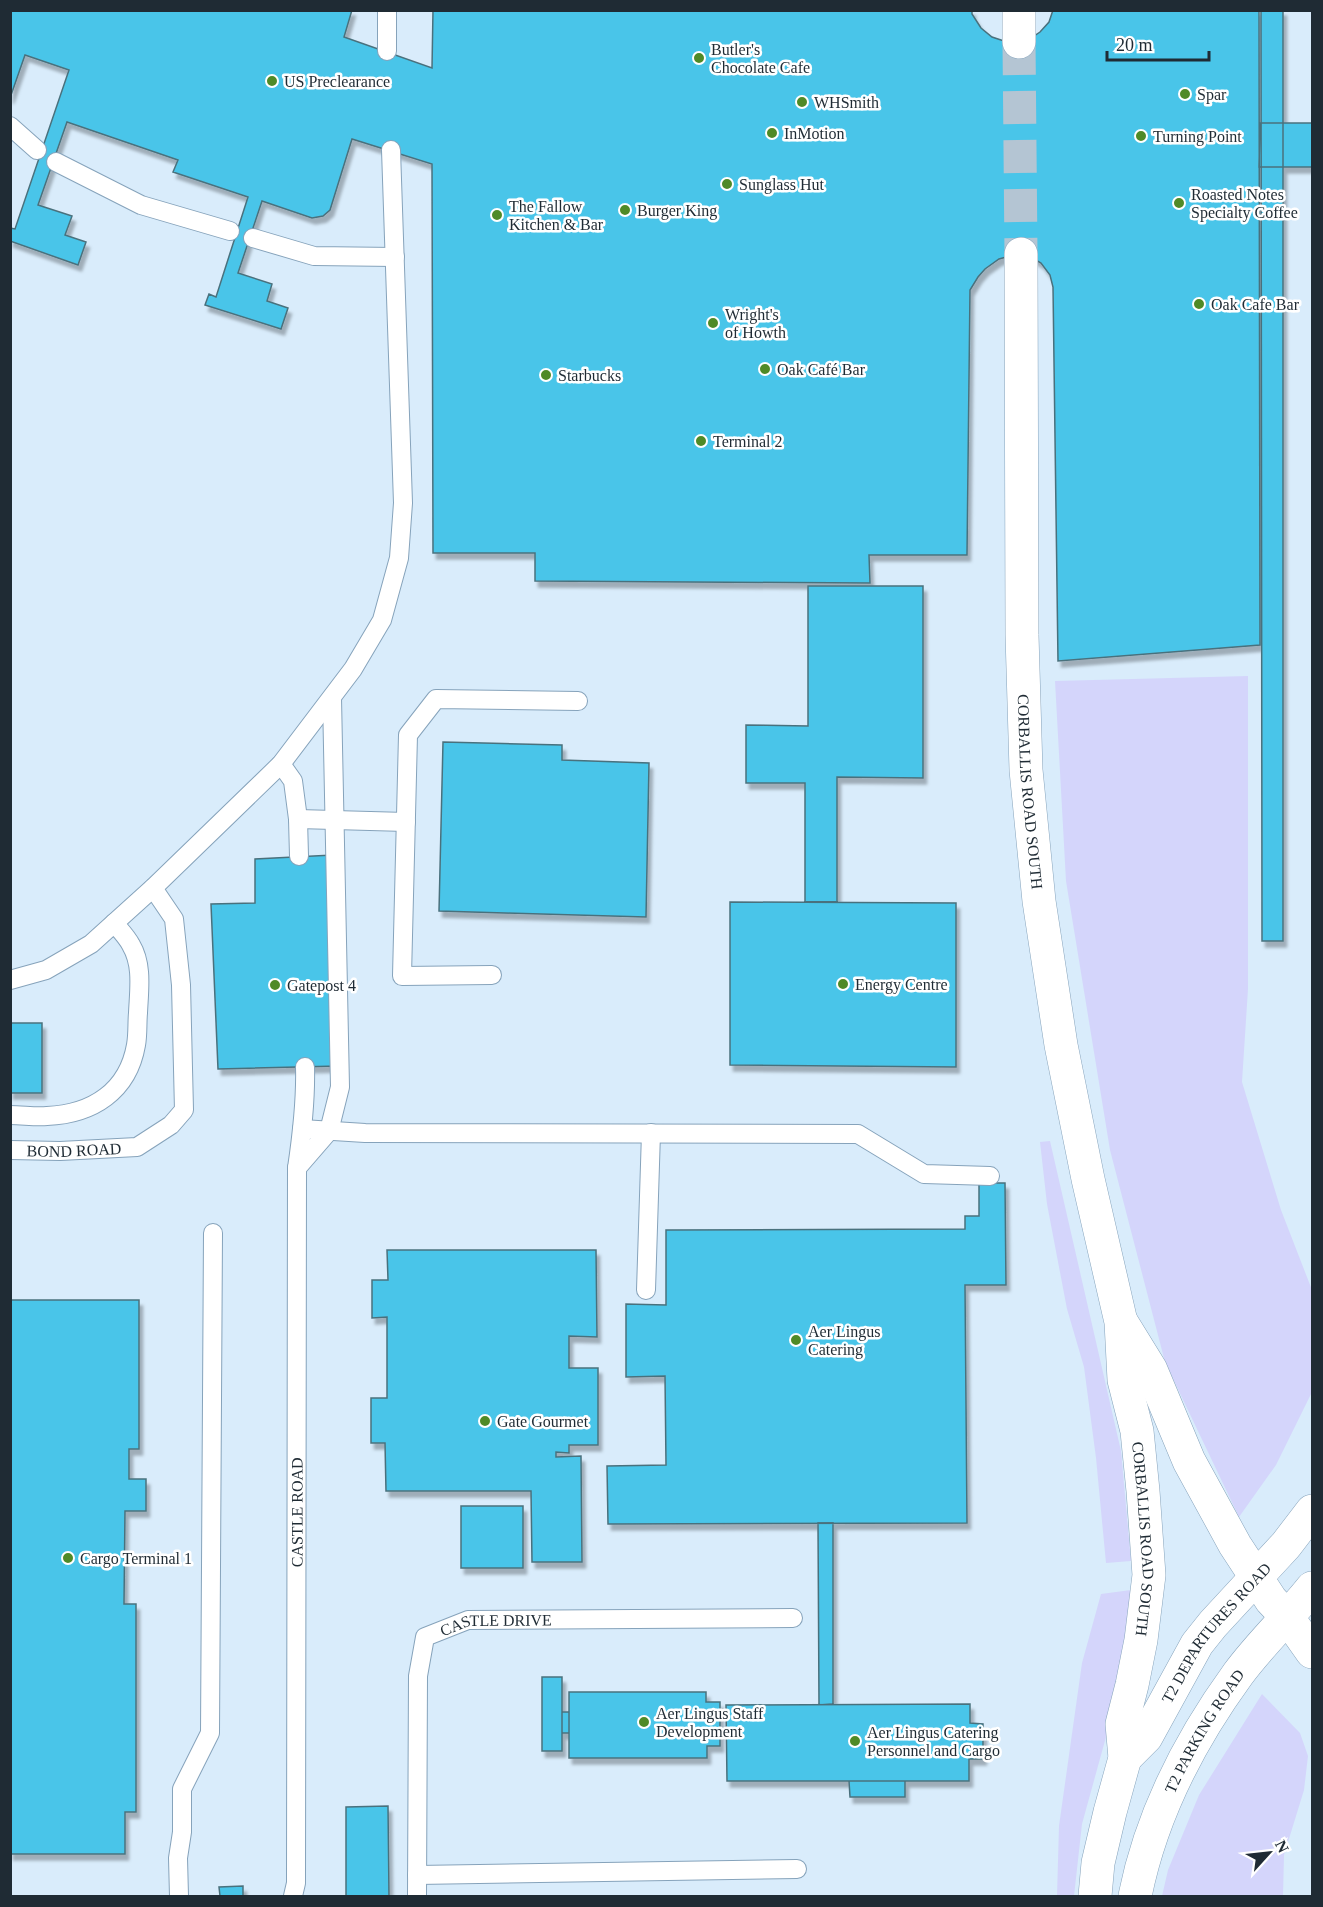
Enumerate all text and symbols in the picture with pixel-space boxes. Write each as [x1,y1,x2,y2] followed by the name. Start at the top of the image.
[1107,24,1209,62] scale bar
[1116,35,1153,55] text: 20 m
[711,41,810,76] place label: Butler's Chocolate Cafe
[692,51,706,65] marker: Butler's Chocolate Cafe
[284,73,390,90] place label: US Preclearance
[265,74,279,88] marker: US Preclearance
[1197,86,1227,104] place label: Spar
[1178,87,1192,101] marker: Spar
[814,94,879,111] place label: WHSmith
[795,95,809,109] marker: WHSmith
[784,125,844,142] place label: InMotion
[765,126,779,140] marker: InMotion
[1153,128,1242,146] place label: Turning Point
[1134,129,1148,143] marker: Turning Point
[739,176,824,194] place label: Sunglass Hut
[720,177,734,191] marker: Sunglass Hut
[1191,186,1298,222] place label: Roasted Notes Specialty Coffee
[1172,196,1186,210] marker: Roasted Notes Specialty Coffee
[509,198,604,233] place label: The Fallow Kitchen & Bar
[637,202,717,220] place label: Burger King
[618,203,632,217] marker: Burger King
[490,208,504,222] marker: The Fallow Kitchen & Bar
[1211,296,1300,313] place label: Oak Cafe Bar
[1192,297,1206,311] marker: Oak Cafe Bar
[725,306,786,341] place label: Wright's of Howth
[706,316,720,330] marker: Wright's of Howth
[777,361,866,378] place label: Oak Café Bar
[758,362,772,376] marker: Oak Café Bar
[558,367,621,384] place label: Starbucks
[539,368,553,382] marker: Starbucks
[713,433,783,450] place label: Terminal 2
[694,434,708,448] marker: Terminal 2
[1015,694,1046,891] street label: CORBALLIS ROAD SOUTH
[855,976,948,994] place label: Energy Centre
[287,977,356,995] place label: Gatepost 4
[836,977,850,991] marker: Energy Centre
[268,978,282,992] marker: Gatepost 4
[26,1140,122,1160] street label: BOND ROAD
[808,1323,880,1359] place label: Aer Lingus Catering
[789,1333,803,1347] marker: Aer Lingus Catering
[497,1413,589,1430] place label: Gate Gourmet
[478,1414,492,1428] marker: Gate Gourmet
[1129,1441,1157,1638] street label: CORBALLIS ROAD SOUTH
[288,1457,306,1567] street label: CASTLE ROAD
[80,1550,192,1568] place label: Cargo Terminal 1
[61,1551,75,1565] marker: Cargo Terminal 1
[1158,1559,1274,1706] street label: T2 DEPARTURES ROAD
[438,1611,552,1639] street label: CASTLE DRIVE
[1162,1666,1248,1796] street label: T2 PARKING ROAD
[656,1705,764,1741] place label: Aer Lingus Staff Development
[637,1715,651,1729] marker: Aer Lingus Staff Development
[867,1724,1000,1760] place label: Aer Lingus Catering Personnel and Cargo
[848,1734,862,1748] marker: Aer Lingus Catering Personnel and Cargo
[1239,1823,1299,1883] north arrow
[1272,1837,1292,1856] text: N

